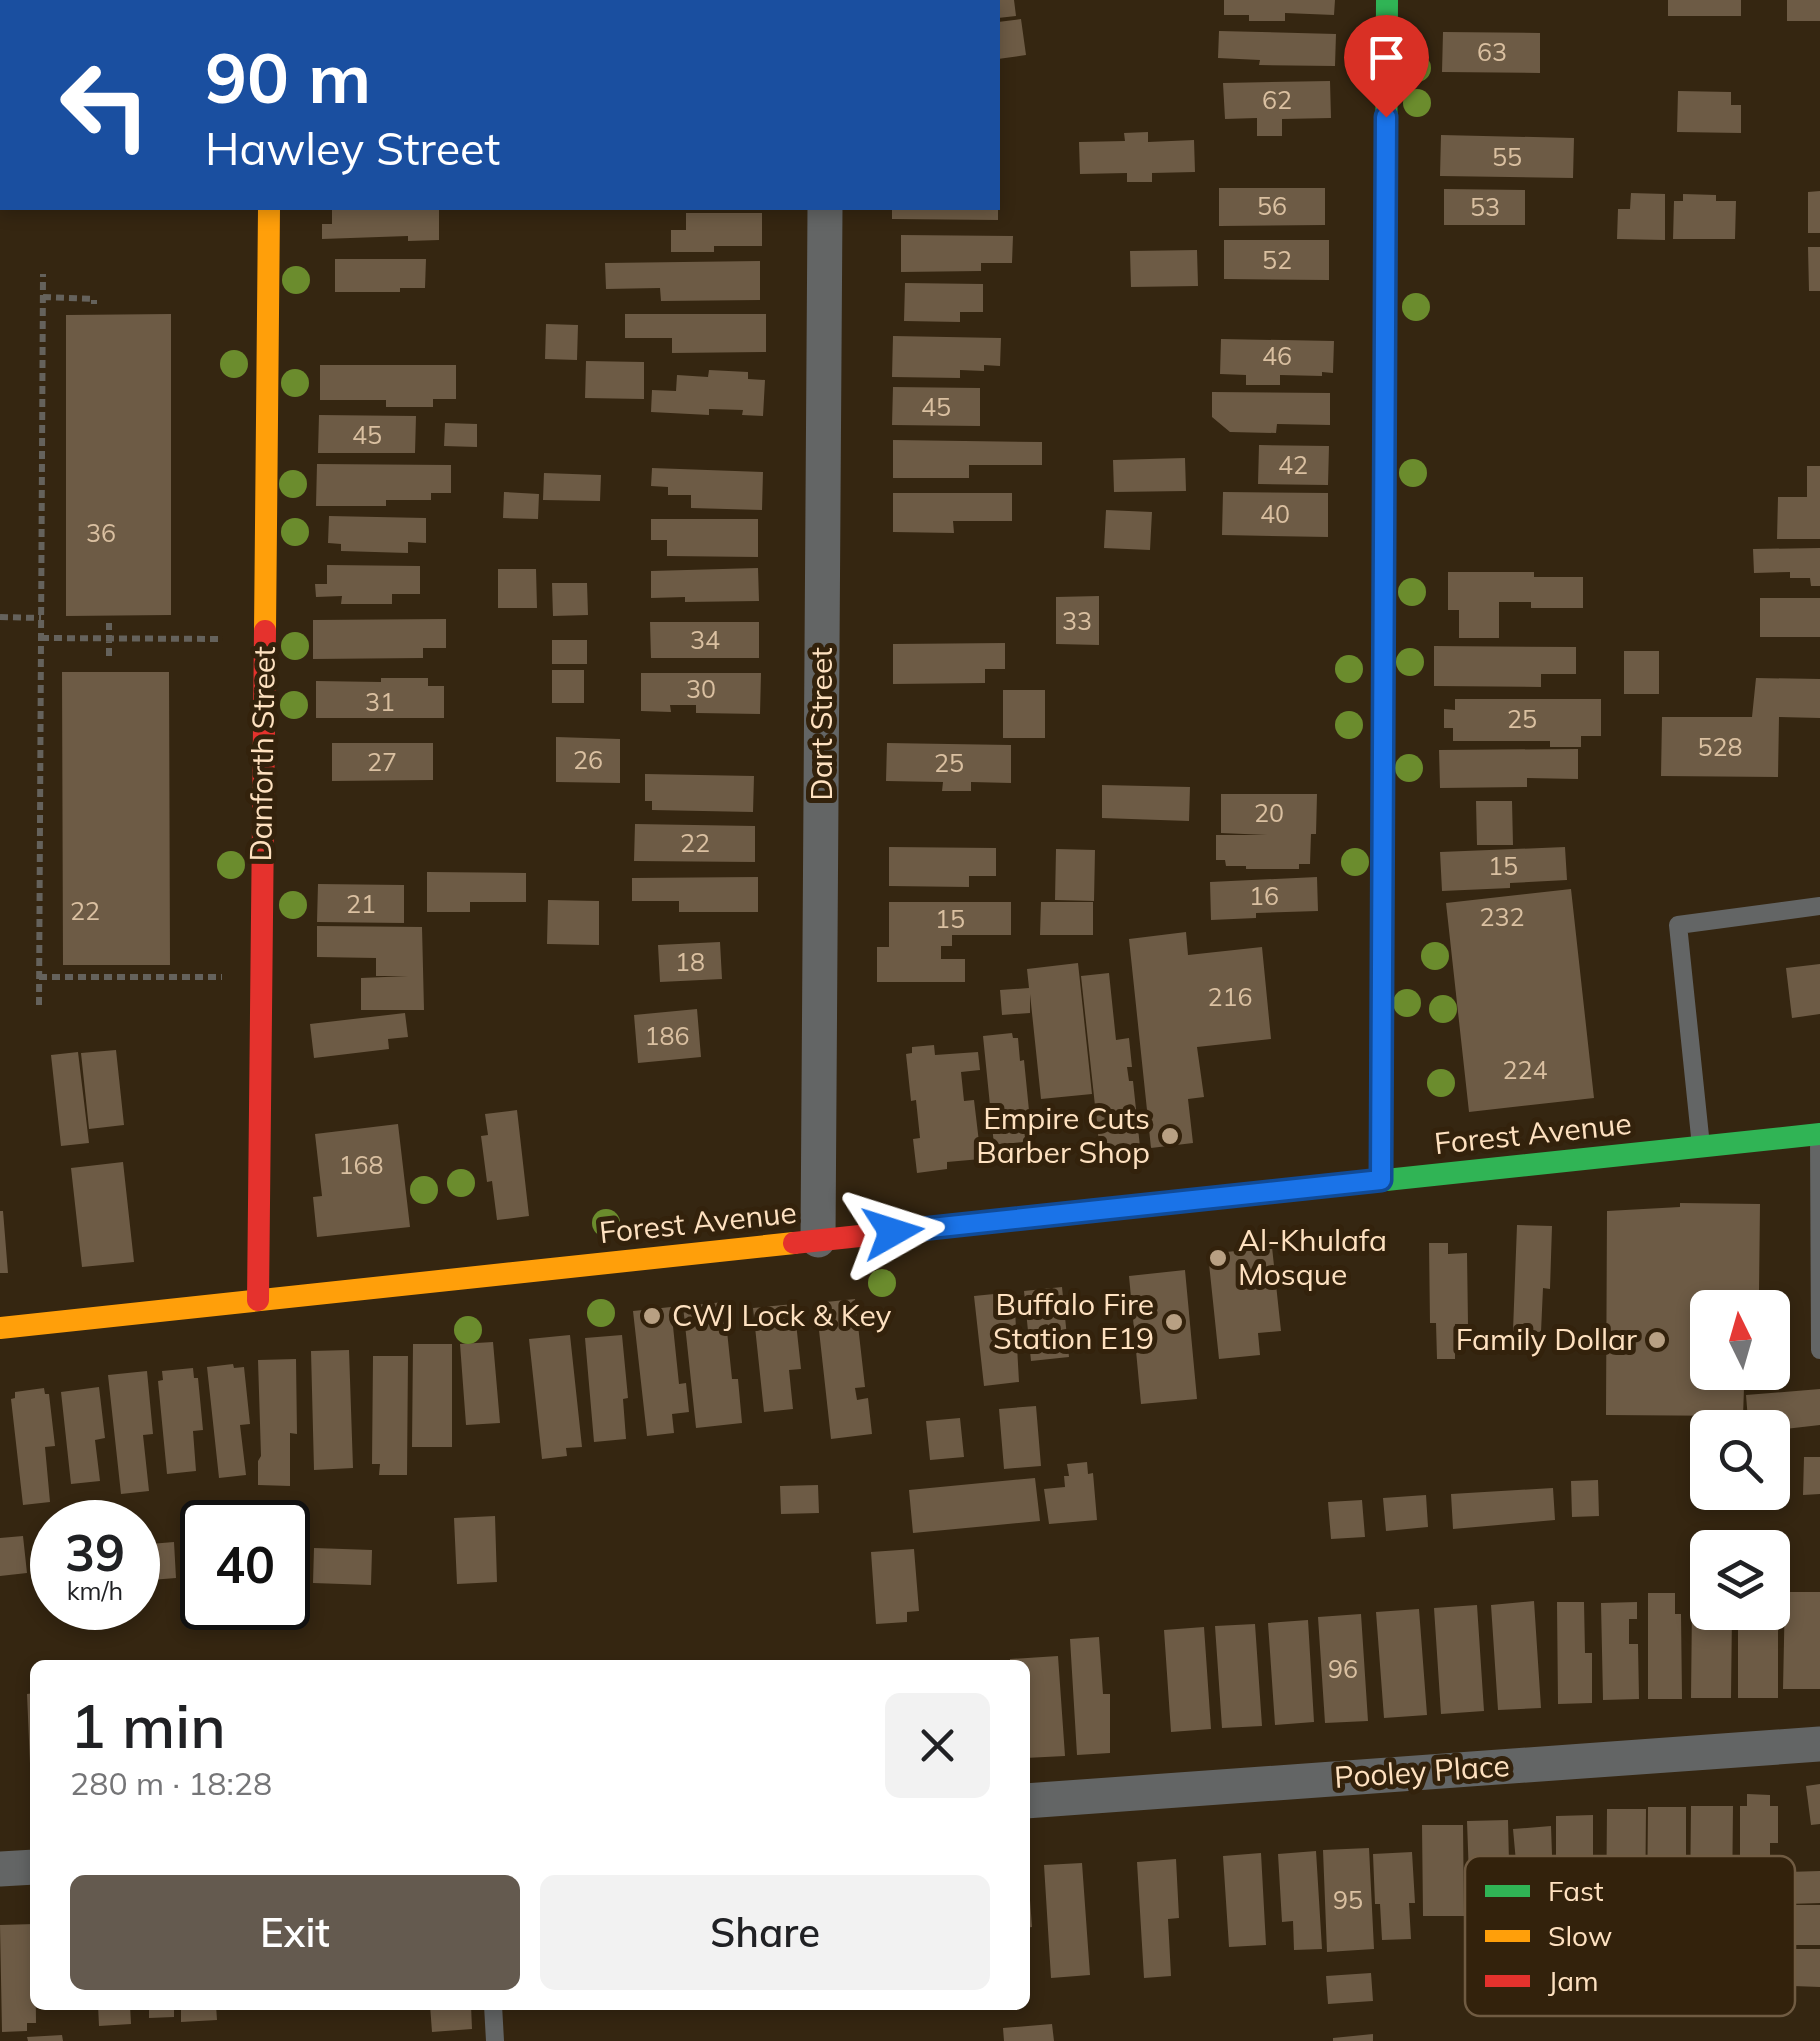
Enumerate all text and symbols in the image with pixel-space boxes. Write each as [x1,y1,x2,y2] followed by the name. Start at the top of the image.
[1344,15,1429,118] pin
[1359,30,1414,85] icon: arrive
[205,33,371,121] text: 90 m
[1477,36,1507,67] house number: 63
[40,40,170,170] icon: left
[1262,84,1292,115] house number: 62
[205,120,500,176] text: Hawley Street
[1492,141,1522,172] house number: 55
[1257,190,1287,221] house number: 56
[1470,191,1500,222] house number: 53
[1262,244,1292,275] house number: 52
[1262,340,1292,371] house number: 46
[921,391,951,422] house number: 45
[352,419,382,450] house number: 45
[1278,449,1308,480] house number: 42
[1260,498,1290,529] house number: 40
[86,517,116,548] house number: 36
[1062,605,1092,636] house number: 33
[690,624,720,655] house number: 34
[241,646,283,862] street label: Danforth Street
[802,647,840,801] street label: Dart Street
[686,673,716,704] house number: 30
[365,686,395,717] house number: 31
[1507,703,1537,734] house number: 25
[1697,731,1743,762] house number: 528
[573,744,603,775] house number: 26
[367,746,397,777] house number: 27
[934,747,964,778] house number: 25
[1254,797,1284,828] house number: 20
[680,827,710,858] house number: 22
[1488,850,1518,881] house number: 15
[1249,880,1279,911] house number: 16
[346,888,376,919] house number: 21
[70,895,100,926] house number: 22
[1479,901,1525,932] house number: 232
[935,903,965,934] house number: 15
[675,946,705,977] house number: 18
[1207,981,1253,1012] house number: 216
[644,1020,690,1051] house number: 186
[1502,1054,1548,1085] house number: 224
[976,1099,1150,1171] place label: Empire Cuts Barber Shop
[1432,1104,1633,1162] street label: Forest Avenue
[1159,1125,1181,1147] marker: Empire Cuts Barber Shop
[338,1149,384,1180] house number: 168
[841,1180,945,1284] position arrow
[597,1193,798,1251] street label: Forest Avenue
[1238,1221,1387,1293] place label: Al-Khulafa Mosque
[1207,1247,1229,1269] marker: Al-Khulafa Mosque
[993,1285,1154,1357] place label: Buffalo Fire Station E19
[1690,1290,1790,1390] north arrow
[1690,1290,1790,1630] map controls
[672,1296,892,1334] place label: CWJ Lock & Key
[641,1305,663,1327] marker: CWJ Lock & Key
[1163,1311,1185,1333] marker: Buffalo Fire Station E19
[1456,1320,1637,1358] place label: Family Dollar
[1646,1329,1668,1351] marker: Family Dollar
[1690,1410,1790,1510] button: search
[180,1500,310,1630] speed limit sign: 40
[65,1521,125,1584] text: 39
[1690,1530,1790,1630] button: layers
[67,1575,123,1606] text: km/h
[1328,1653,1358,1684] house number: 96
[70,1688,226,1763] text: 1 min
[885,1693,990,1798] button: close
[1333,1746,1511,1796] street label: Pooley Place
[70,1763,272,1803] text: 280 m · 18:28
[1465,1856,1795,2016] legend
[1548,1873,1604,1908] text: Fast
[70,1875,520,1990] button: Exit
[540,1875,990,1990] button: Share
[1333,1884,1363,1915] house number: 95
[1548,1918,1612,1953] text: Slow
[1548,1963,1599,1998] text: Jam

